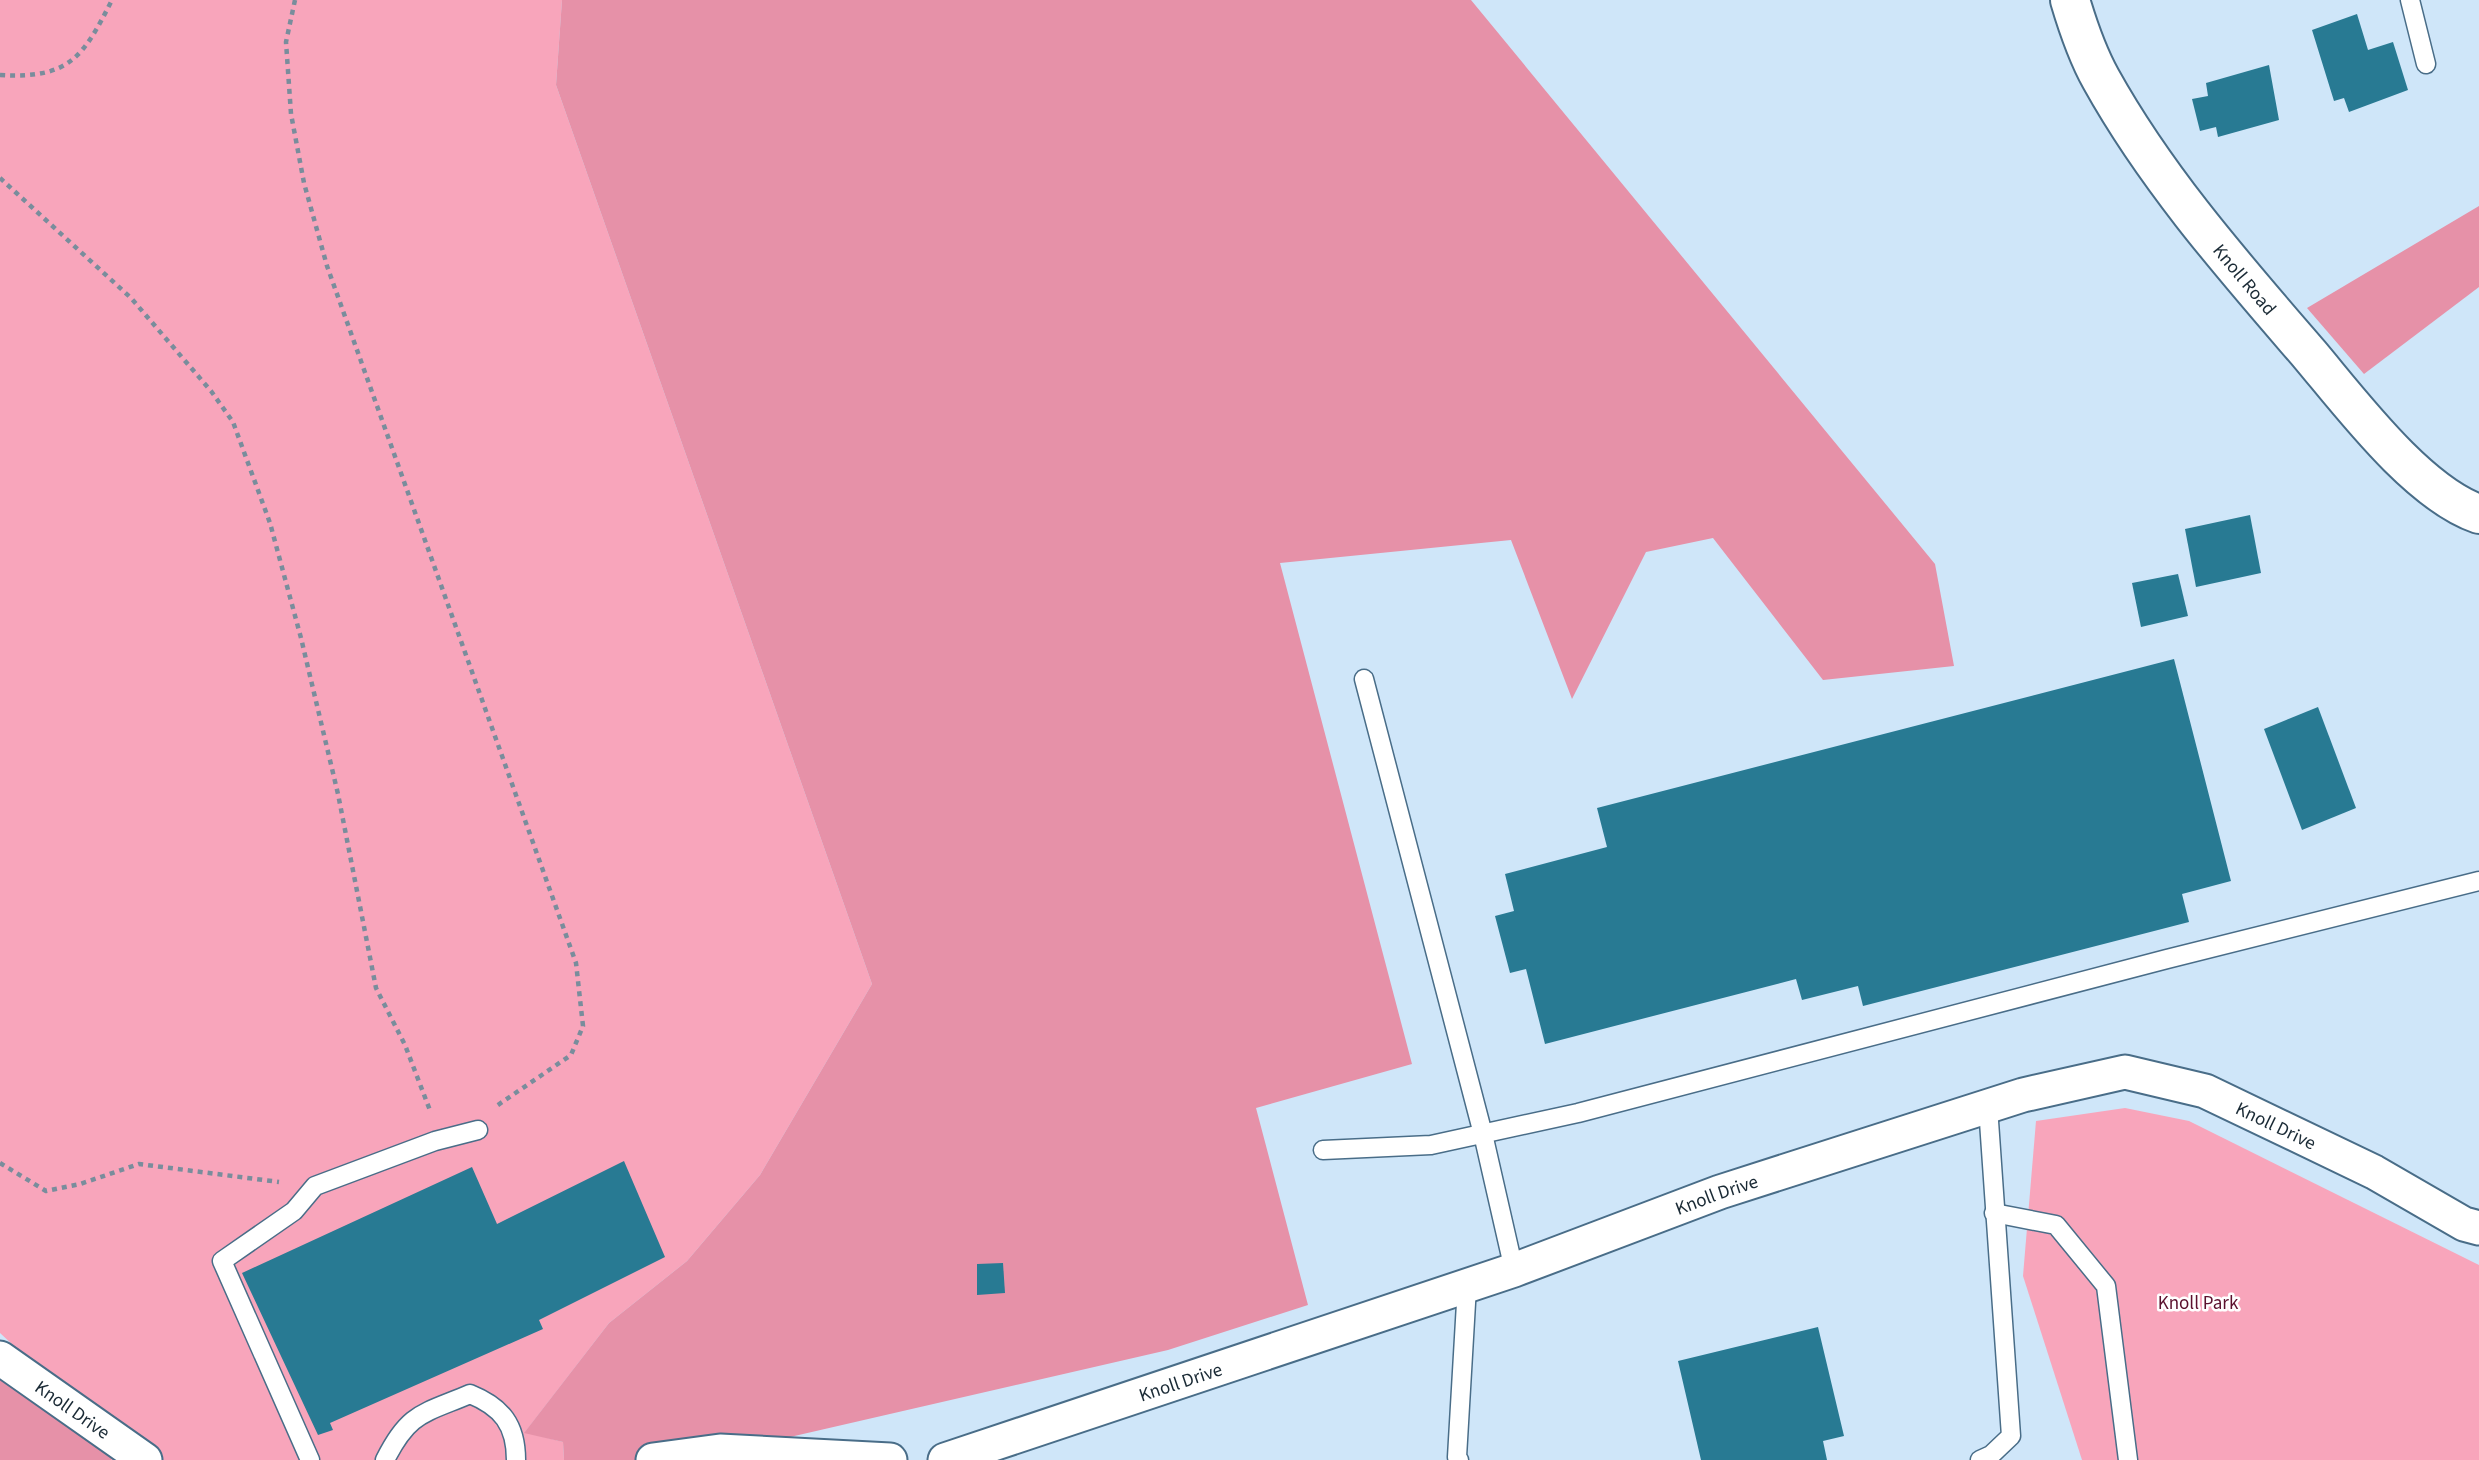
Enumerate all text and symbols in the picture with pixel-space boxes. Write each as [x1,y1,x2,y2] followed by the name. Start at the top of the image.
[2206,238,2282,322] street label: Knoll Road
[2231,1096,2320,1157] street label: Knoll Drive
[1671,1169,1762,1223] street label: Knoll Drive
[2158,1290,2239,1317] park label: Knoll Park
[1135,1356,1226,1409] street label: Knoll Drive
[29,1375,115,1446] street label: Knoll Drive

